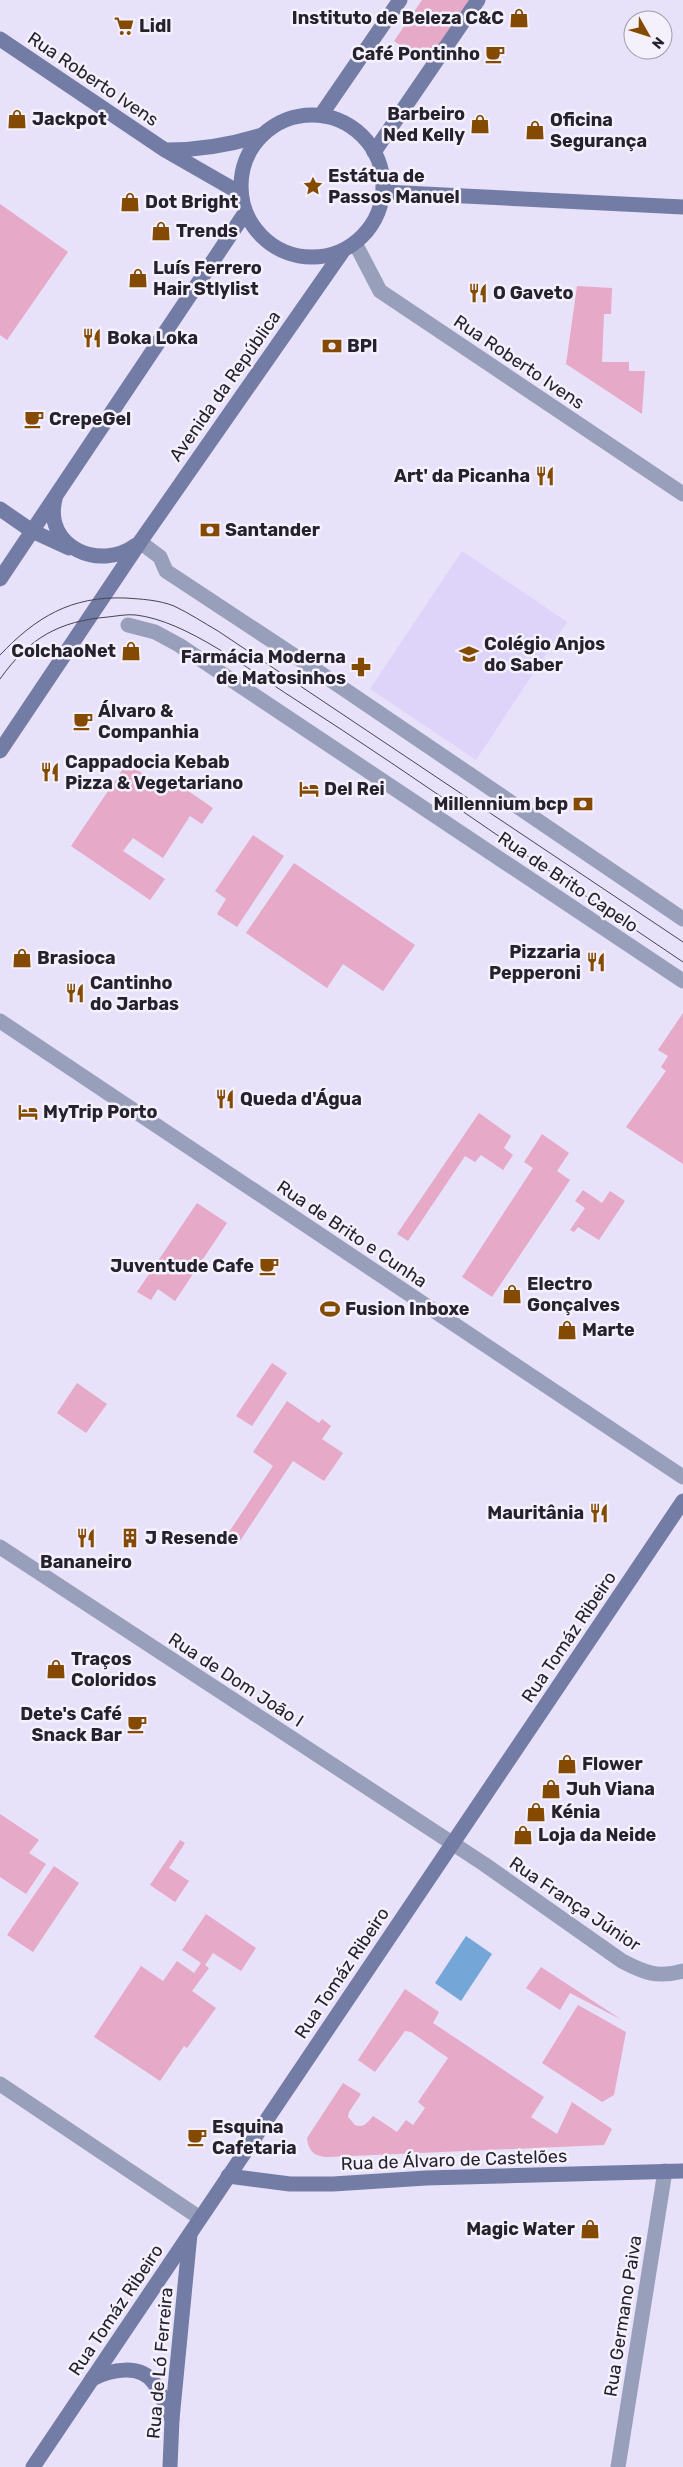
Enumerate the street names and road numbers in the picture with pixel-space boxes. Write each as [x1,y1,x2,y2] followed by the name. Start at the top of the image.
[23,27,163,131] street label: Rua Roberto Ivens
[165,306,285,466] street label: Avenida da República
[449,310,589,414] street label: Rua Roberto Ivens
[494,827,642,937] street label: Rua de Brito Capelo
[273,1176,431,1292] street label: Rua de Brito e Cunha
[517,1567,621,1707] street label: Rua Tomáz Ribeiro
[164,1628,308,1732] street label: Rua de Dom João I
[505,1852,645,1956] street label: Rua França Júnior
[290,1903,394,2043] street label: Rua Tomáz Ribeiro
[340,2145,568,2175] street label: Rua de Álvaro de Castelões
[599,2234,647,2398] street label: Rua Germano Paiva
[64,2240,168,2380] street label: Rua Tomáz Ribeiro
[142,2286,178,2440] street label: Rua de Ló Ferreira

